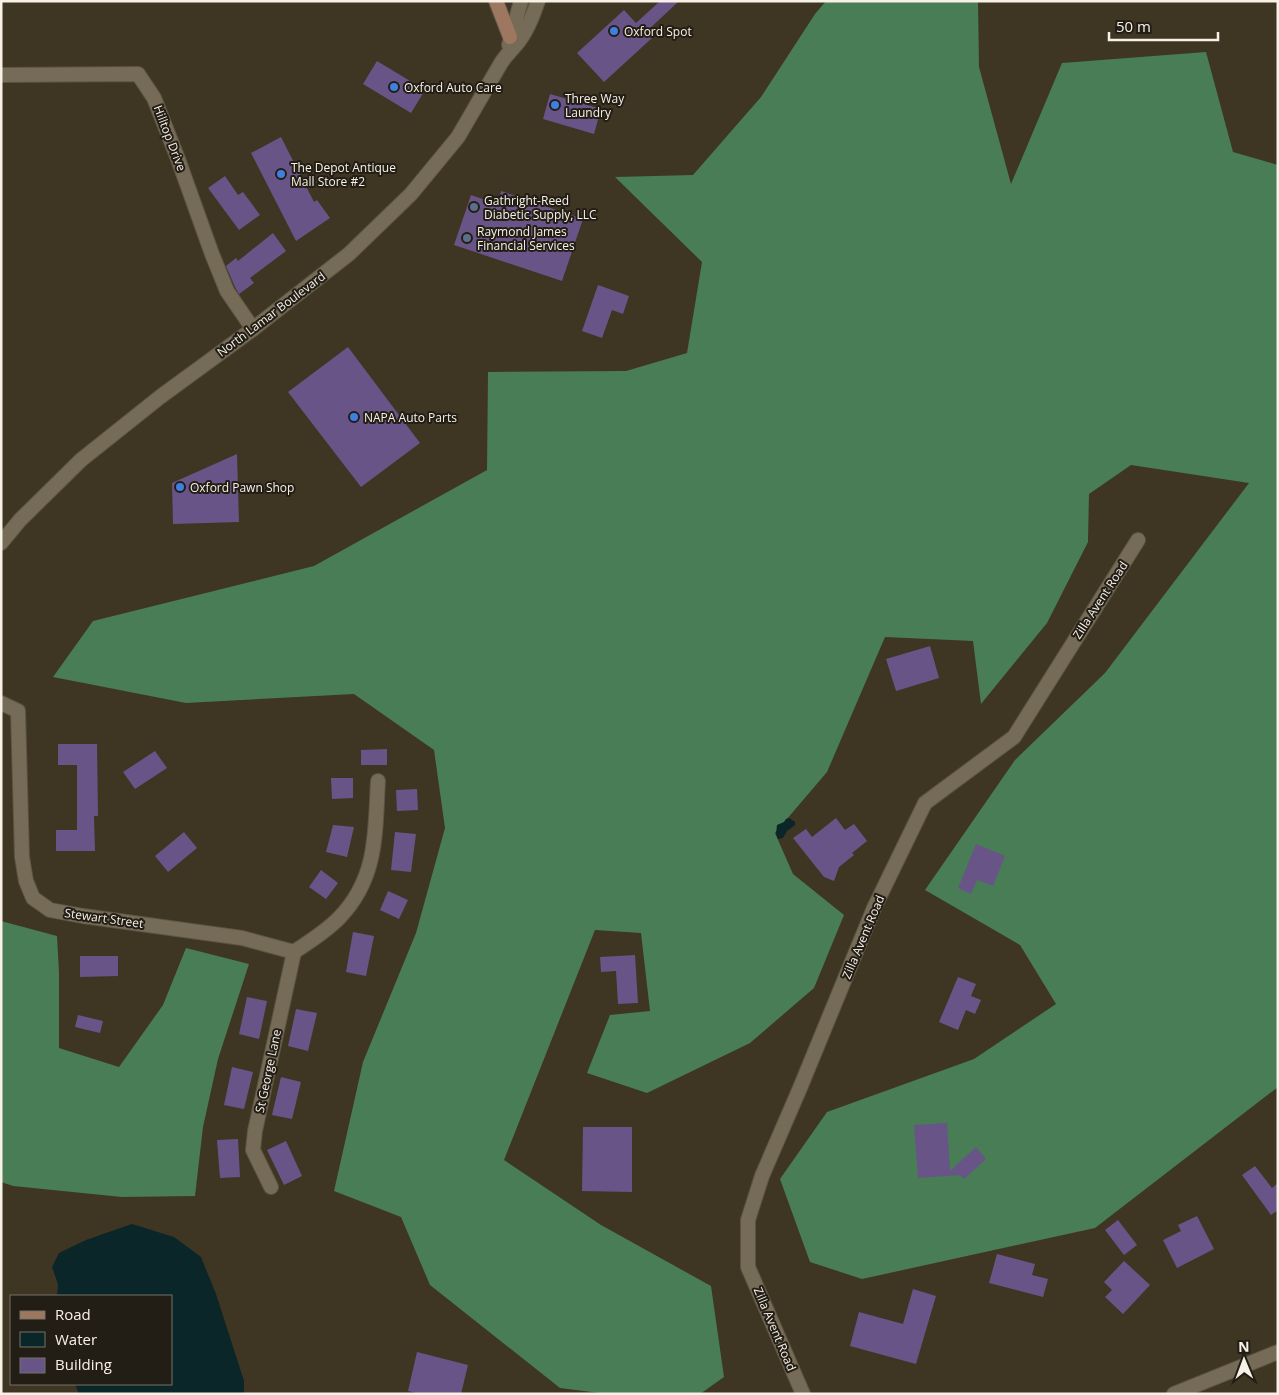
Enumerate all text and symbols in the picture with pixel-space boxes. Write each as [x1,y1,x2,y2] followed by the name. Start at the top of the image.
[1109,10,1218,42] scale bar
[1116,16,1151,36] text: 50 m
[624,23,692,40] place label: Oxford Spot
[608,25,620,37] marker: Oxford Spot
[404,79,502,96] place label: Oxford Auto Care
[388,81,400,93] marker: Oxford Auto Care
[565,90,625,121] place label: Three Way Laundry
[549,99,561,111] marker: Three Way Laundry
[150,103,190,174] street label: Hilltop Drive
[291,159,396,190] place label: The Depot Antique Mall Store #2
[275,168,287,180] marker: The Depot Antique Mall Store #2
[484,192,597,223] place label: Gathright-Reed Diabetic Supply, LLC
[468,201,480,213] marker: Gathright-Reed Diabetic Supply, LLC
[477,223,575,254] place label: Raymond James Financial Services
[461,232,473,244] marker: Raymond James Financial Services
[213,268,329,360] street label: North Lamar Boulevard
[364,409,457,426] place label: NAPA Auto Parts
[348,411,360,423] marker: NAPA Auto Parts
[190,479,294,496] place label: Oxford Pawn Shop
[174,481,186,493] marker: Oxford Pawn Shop
[1069,558,1131,642] street label: Zilla Avent Road
[838,893,888,981] street label: Zilla Avent Road
[64,904,144,932] street label: Stewart Street
[251,1027,285,1114] street label: St George Lane
[750,1285,800,1373] street label: Zilla Avent Road
[10,1295,172,1385] legend
[55,1304,91,1324] text: Road
[55,1329,97,1349] text: Water
[1219,1335,1269,1385] north arrow
[1238,1337,1250,1356] text: N
[55,1354,112,1374] text: Building

